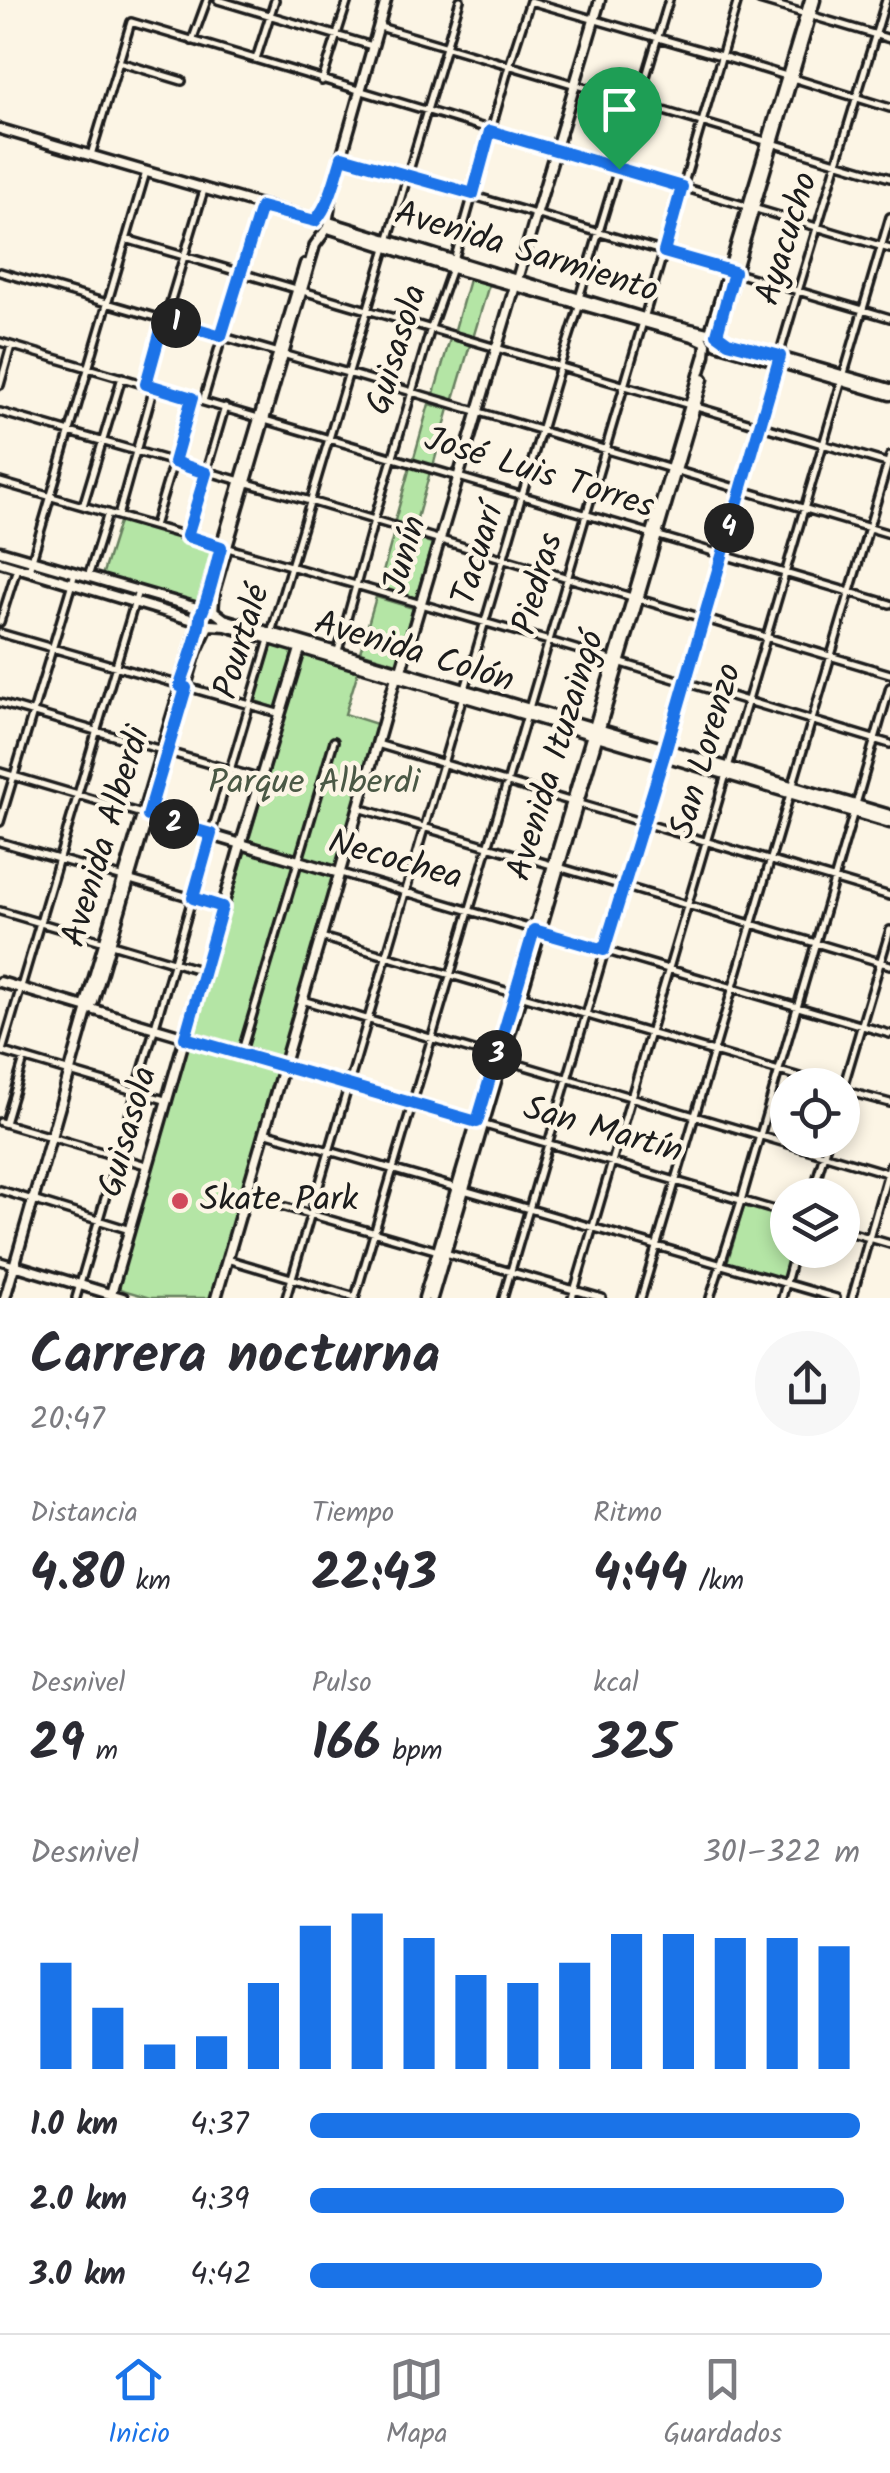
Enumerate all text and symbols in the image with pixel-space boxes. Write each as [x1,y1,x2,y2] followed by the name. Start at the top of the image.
[577,67,662,170] pin
[592,82,647,137] icon: arrive
[741,165,835,313] street label: Ayacucho
[387,186,665,320] street label: Avenida Sarmiento
[352,278,444,422] street label: Guisasola
[151,298,201,348] pin: 1
[172,300,180,345] text: 1
[417,412,661,536] street label: José Luis Torres
[437,492,523,613] street label: Tacuarí
[704,503,754,553] pin: 4
[721,505,737,550] text: 4
[368,509,444,601] street label: Junín
[498,526,580,641] street label: Piedras
[199,576,287,706] street label: Pourtalé
[307,596,521,710] street label: Avenida Colón
[492,622,622,888] street label: Avenida Ituzaingó
[655,657,759,845] street label: San Lorenzo
[47,718,168,954] street label: Avenida Alberdi
[208,756,421,812] park label: Parque Alberdi
[149,799,199,849] pin: 2
[166,801,182,846] text: 2
[321,815,469,907] street label: Necochea
[472,1030,522,1080] pin: 3
[489,1032,505,1077] text: 3
[84,1060,174,1204] street label: Guisasola
[770,1068,860,1268] map controls
[770,1068,860,1158] button: locate
[517,1082,689,1180] street label: San Martín
[200,1173,359,1229] place label: Skate Park
[770,1178,860,1268] button: layers
[169,1190,191,1212] marker: Skate Park
[30,1314,440,1401] text: Carrera nocturna
[755,1331,860,1436] button: share
[30,1395,105,1446] text: 20:47
[30,1491,138,1536] text: Distancia
[312,1491,394,1536] text: Tiempo
[593,1491,662,1536] text: Ritmo
[30,1536,124,1616] text: 4.80
[312,1536,437,1616] text: 22:43
[593,1536,687,1616] text: 4:44
[124,1559,171,1604] text: km
[687,1559,744,1604] text: /km
[30,1661,125,1706] text: Desnivel
[312,1661,372,1706] text: Pulso
[593,1661,639,1706] text: kcal
[30,1706,84,1786] text: 29
[312,1706,381,1786] text: 166
[593,1706,675,1786] text: 325
[84,1729,118,1774] text: m
[381,1729,443,1774] text: bpm
[30,1828,139,1879] text: Desnivel
[702,1828,860,1879] text: 301–322 m
[30,2100,118,2151] text: 1.0 km
[190,2100,249,2151] text: 4:37
[30,2175,127,2226] text: 2.0 km
[190,2175,249,2226] text: 4:39
[30,2250,126,2301] text: 3.0 km
[190,2250,252,2301] text: 4:42
[108,2352,170,2457] tab: Inicio
[386,2352,448,2457] tab: Mapa
[663,2352,782,2457] tab: Guardados

